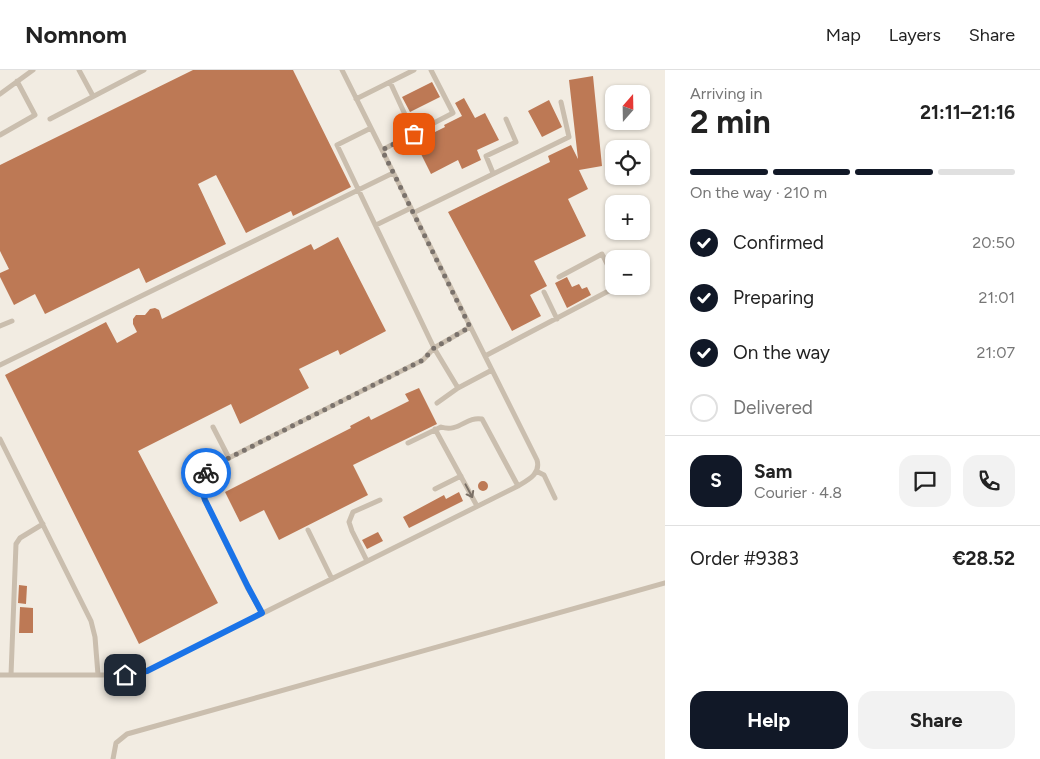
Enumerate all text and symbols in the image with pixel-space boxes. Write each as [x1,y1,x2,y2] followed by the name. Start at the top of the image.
[25,20,127,49] text: Nomnom
[826,24,861,46] text: Map
[889,24,941,46] text: Layers
[969,24,1015,46] text: Share
[690,84,762,103] text: Arriving in
[605,85,650,130] north arrow
[605,85,650,295] map controls
[920,101,1015,124] text: 21:11–21:16
[690,103,771,141] text: 2 min
[393,113,435,155] pin
[400,120,428,148] icon: bag
[605,140,650,185] button: locate
[690,183,827,202] text: On the way · 210 m
[605,195,650,240] button: +
[690,229,718,257] icon: check
[733,231,824,254] text: Confirmed
[972,233,1015,252] text: 20:50
[605,250,650,295] button: −
[690,284,718,312] icon: check
[733,286,814,309] text: Preparing
[979,288,1015,307] text: 21:01
[690,339,718,367] icon: check
[733,341,830,364] text: On the way
[977,343,1015,362] text: 21:07
[733,396,813,419] text: Delivered
[181,448,231,498] courier
[899,455,951,507] button: chat
[963,455,1015,507] button: phone
[192,459,220,487] icon: bike
[754,460,792,483] text: Sam
[710,469,722,492] text: S
[464,483,474,498] one-way arrow
[754,483,842,502] text: Courier · 4.8
[690,547,799,570] text: Order #9383
[952,547,1015,570] text: €28.52
[104,654,146,696] pin
[111,661,139,689] icon: home
[690,691,848,749] button: Help
[858,691,1015,749] button: Share

